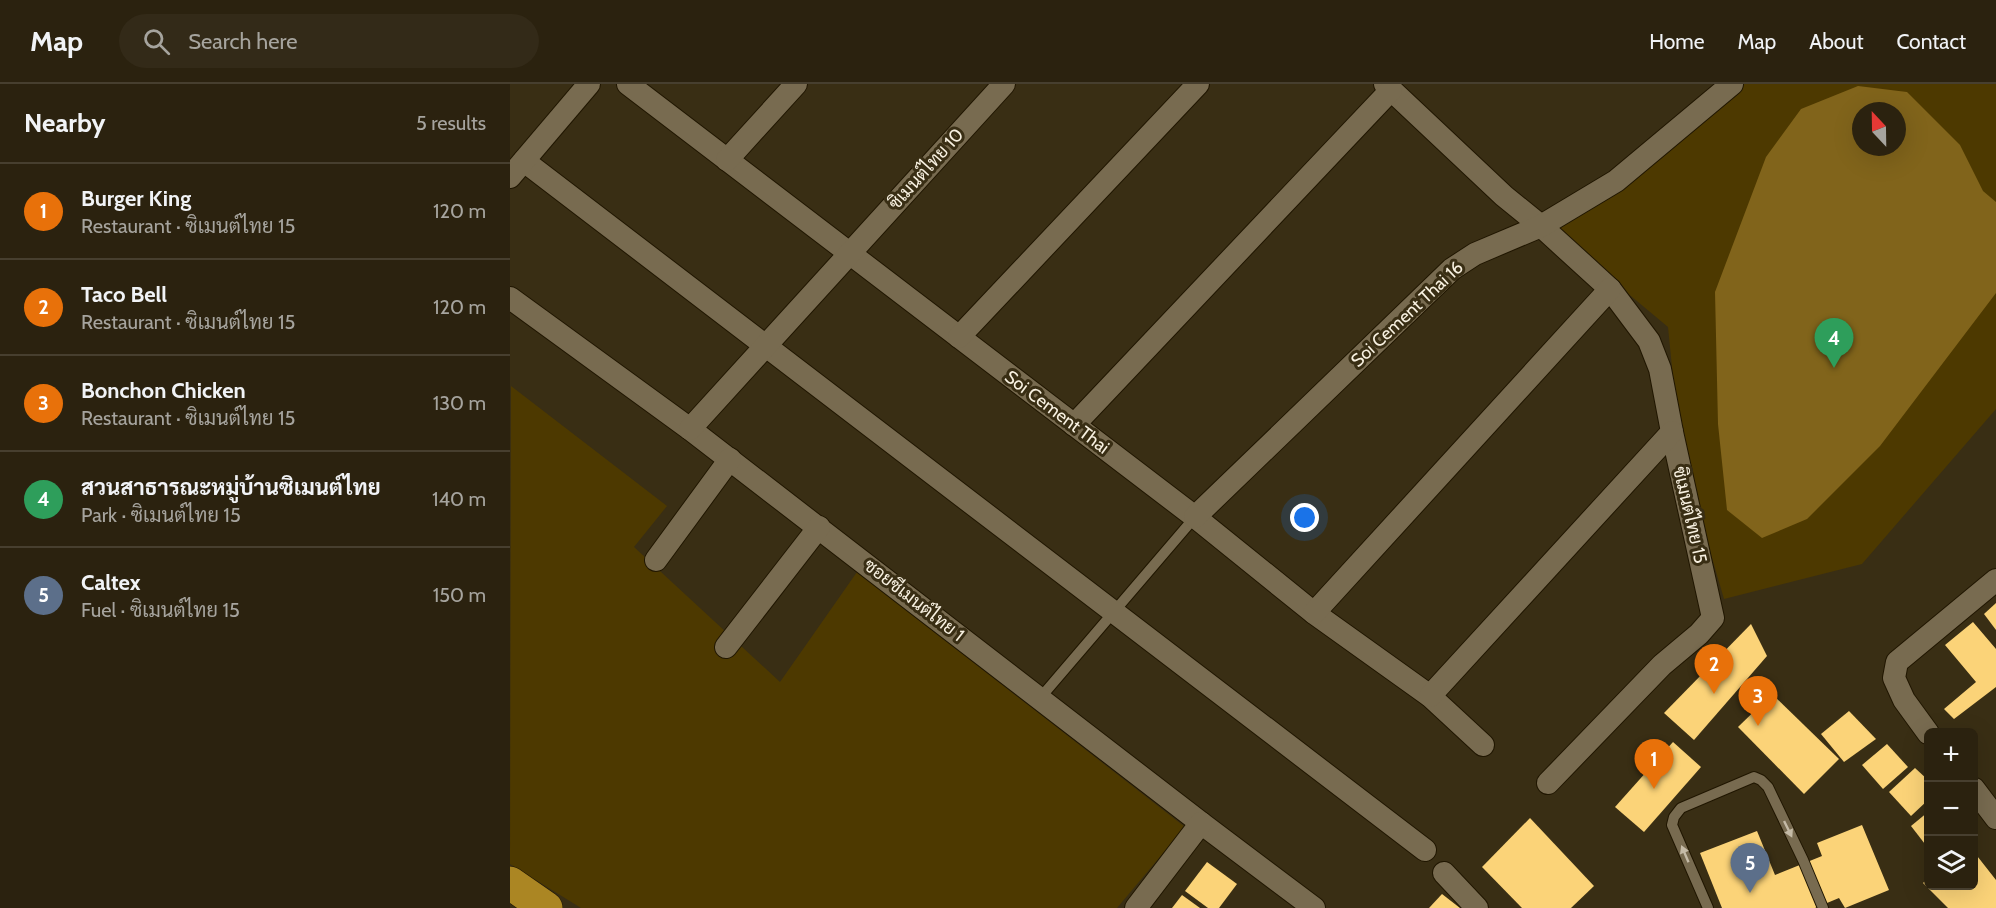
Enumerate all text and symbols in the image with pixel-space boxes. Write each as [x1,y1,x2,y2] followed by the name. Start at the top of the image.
[119,14,539,68] search box
[30,24,83,58] text: Map
[140,25,173,58] icon: search
[188,28,297,55] text: Search here
[1649,29,1705,54] text: Home
[1738,29,1776,54] text: Map
[1809,29,1863,54] text: About
[1896,29,1966,54] text: Contact
[1852,102,1906,156] north arrow
[24,107,105,139] text: Nearby
[416,111,486,135] text: 5 results
[882,122,968,214] street label: ซิเมนต์ไทย 10
[81,185,191,212] text: Burger King
[40,199,47,223] text: 1
[433,199,486,223] text: 120 m
[81,214,295,238] text: Restaurant · ซิเมนต์ไทย 15
[1346,256,1468,372] street label: Soi Cement Thai 16
[81,281,167,308] text: Taco Bell
[38,295,49,319] text: 2
[433,295,486,319] text: 120 m
[81,310,295,334] text: Restaurant · ซิเมนต์ไทย 15
[1814,318,1854,368] pin: 4
[1000,366,1114,458] street label: Soi Cement Thai
[81,377,246,404] text: Bonchon Chicken
[38,391,49,415] text: 3
[433,391,486,415] text: 130 m
[81,406,295,430] text: Restaurant · ซิเมนต์ไทย 15
[1668,464,1714,566] street label: ซิเมนต์ไทย 15
[81,474,381,501] text: สวนสาธารณะหมู่บ้านซิเมนต์ไทย
[37,487,50,511] text: 4
[432,487,486,511] text: 140 m
[81,503,241,527] text: Park · ซิเมนต์ไทย 15
[1290,503,1319,532] your location
[860,552,970,646] street label: ซอยซีเมนต์ไทย 1
[81,569,141,596] text: Caltex
[38,583,49,607] text: 5
[433,583,486,607] text: 150 m
[81,598,240,622] text: Fuel · ซิเมนต์ไทย 15
[1694,644,1734,694] pin: 2
[1738,676,1778,726] pin: 3
[1924,728,1978,890] map controls
[1924,728,1978,782] button: +
[1634,740,1674,789] pin: 1
[1924,782,1978,836] button: −
[1784,820,1793,837] one-way arrow
[1924,836,1978,890] button: layers
[1730,844,1770,893] pin: 5
[1680,845,1690,863] one-way arrow

